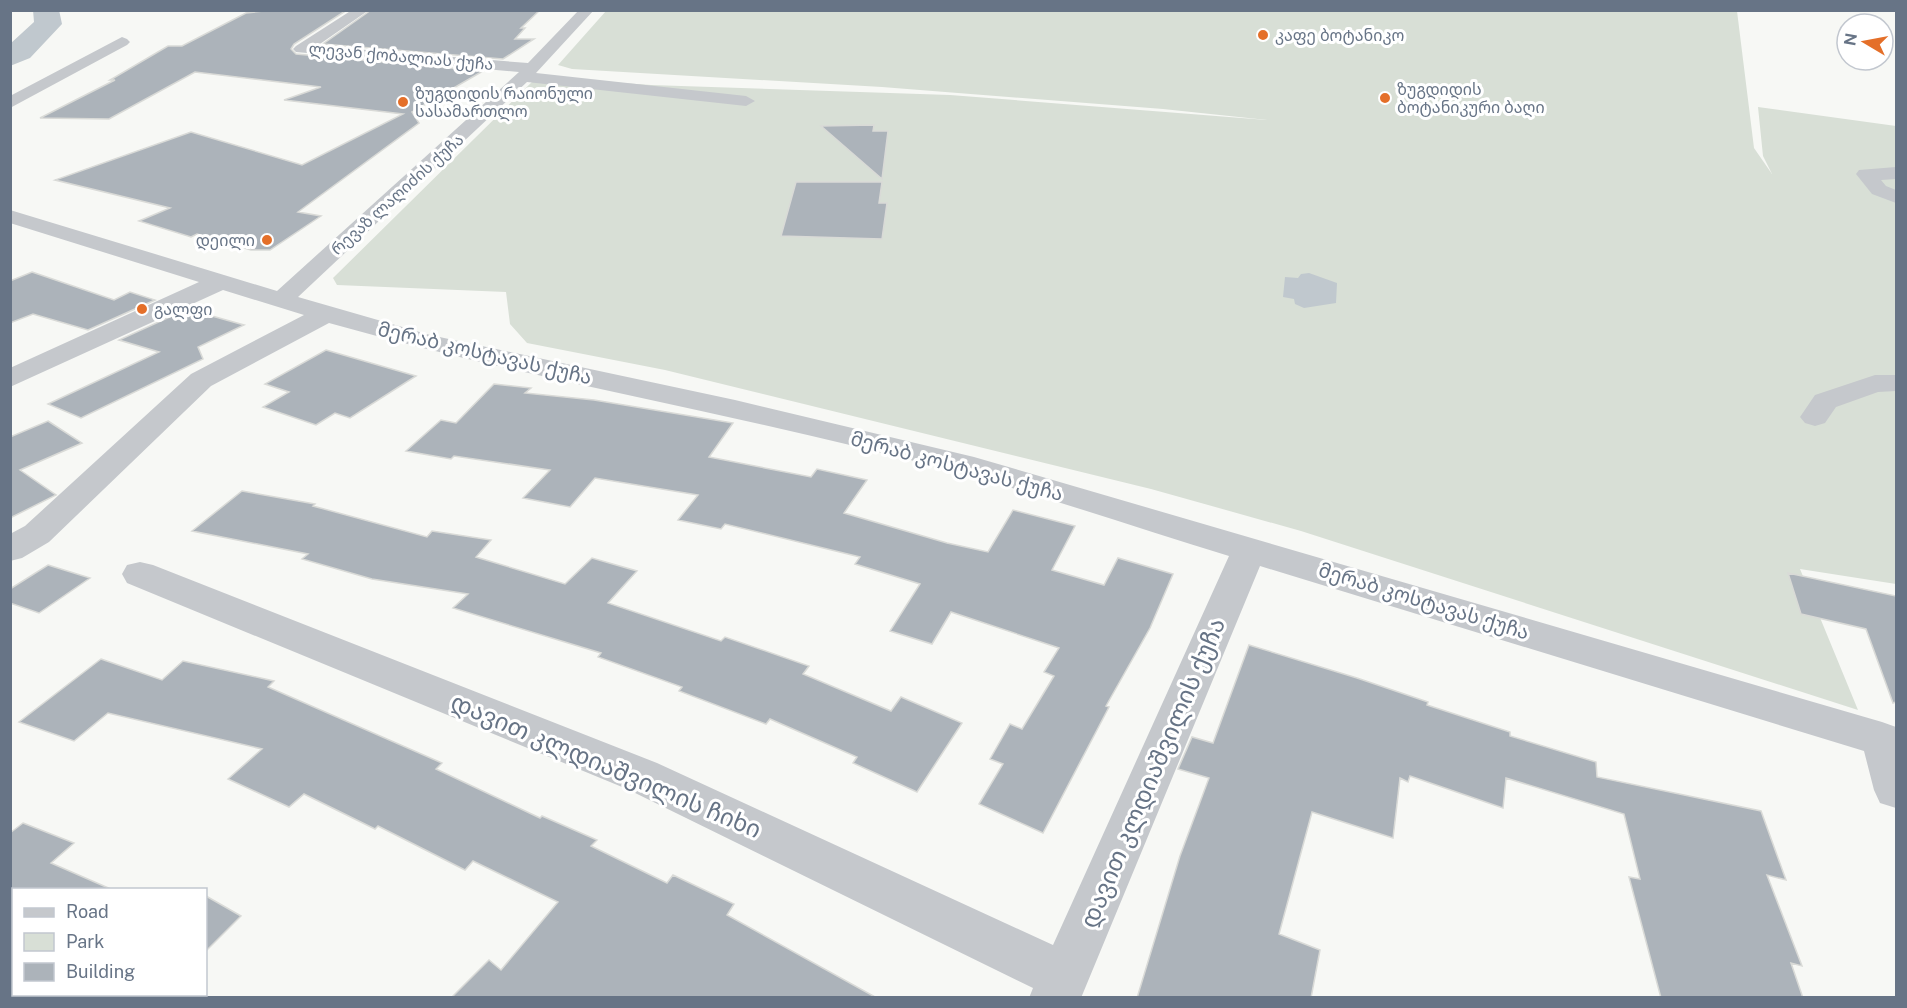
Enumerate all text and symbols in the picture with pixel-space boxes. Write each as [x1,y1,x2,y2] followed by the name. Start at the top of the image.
[1835,12,1895,72] north arrow
[1275,26,1404,45] place label: კაფე ბოტანიკო
[1256,28,1270,42] marker: კაფე ბოტანიკო
[1840,32,1861,47] text: N
[308,39,494,75] street label: ლევან ქობალიას ქუჩა
[1397,80,1545,117] place label: ზუგდიდის ბოტანიკური ბაღი
[415,84,593,122] place label: ზუგდიდის რაიონული სასამართლო
[1378,91,1392,105] marker: ზუგდიდის ბოტანიკური ბაღი
[396,95,410,109] marker: ზუგდიდის რაიონული სასამართლო
[327,130,468,260] street label: რევაზ ლაღიძის ქუჩა
[196,231,255,251] place label: დეილი
[260,233,274,247] marker: დეილი
[154,300,212,320] place label: გალფი
[135,302,149,316] marker: გალფი
[376,317,594,389] street label: მერაბ კოსტავას ქუჩა
[848,426,1066,506] street label: მერაბ კოსტავას ქუჩა
[1316,558,1532,644] street label: მერაბ კოსტავას ქუჩა
[1074,613,1231,932] street label: დავით კლდიაშვილის ქუჩა
[447,687,766,844] street label: დავით კლდიაშვილის ჩიხი
[12,888,207,996] legend
[66,901,109,922] text: Road
[66,931,104,952] text: Park
[66,961,135,982] text: Building

